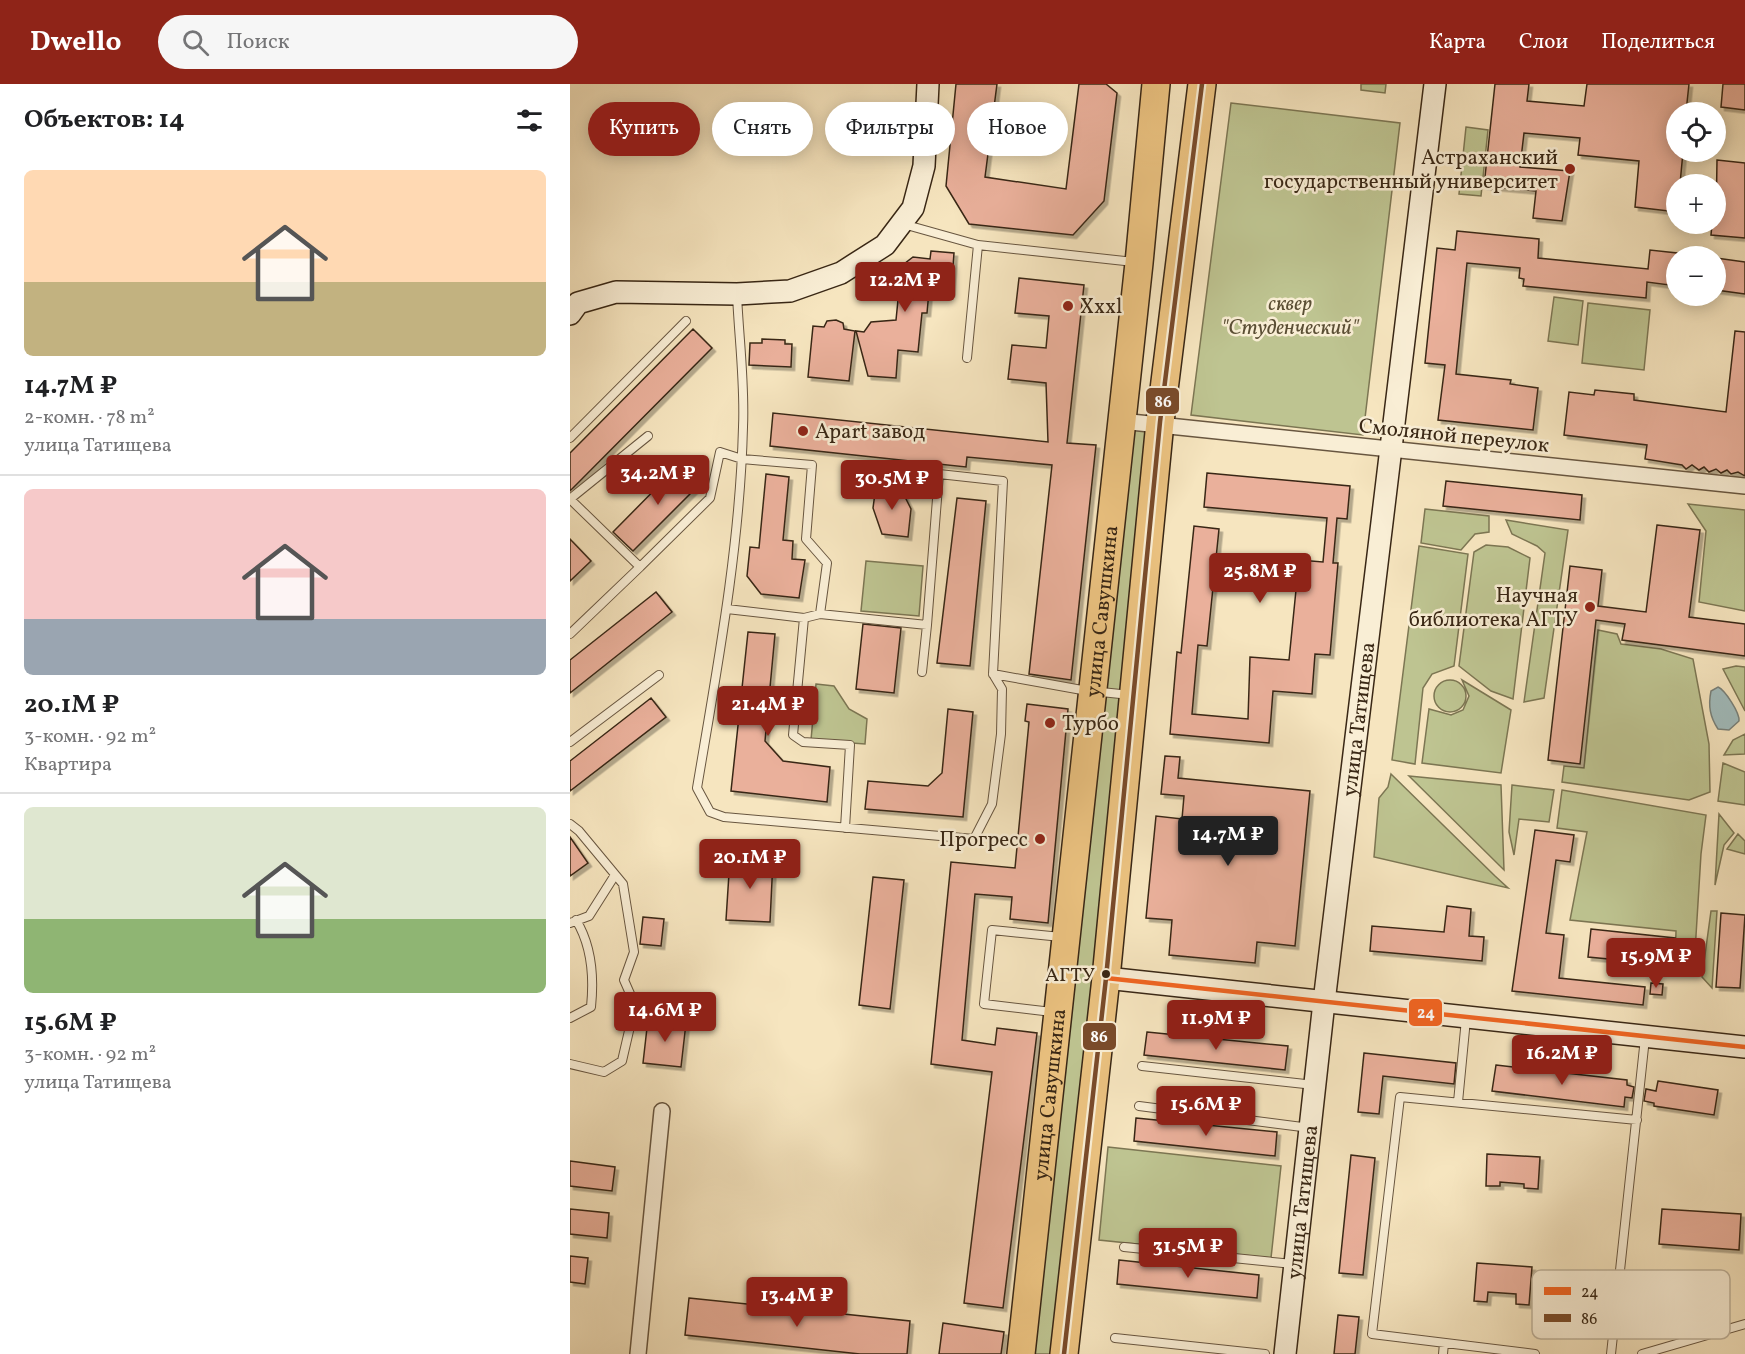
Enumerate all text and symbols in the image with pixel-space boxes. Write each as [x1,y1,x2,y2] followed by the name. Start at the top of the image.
[158,15,578,69] search box
[30,23,122,62] text: Dwello
[179,26,212,59] icon: search
[227,27,290,58] text: Поиск
[1429,28,1486,57] text: Карта
[1519,28,1568,57] text: Слои
[1601,28,1715,57] text: Поделиться
[24,102,185,138] text: Объектов: 14
[588,102,700,156] chip: Купить
[712,102,813,156] chip: Снять
[825,102,955,156] chip: Фильтры
[967,102,1068,156] chip: Новое
[1666,102,1726,306] map controls
[1666,102,1726,162] button: locate
[513,104,546,137] icon: filters
[1264,144,1558,197] place label: Астраханский государственный университет
[1563,162,1577,176] marker: Астраханский государственный университет
[1666,174,1726,234] button: +
[231,209,339,317] icon: home
[1666,246,1726,306] button: −
[850,262,960,313] pin: 12.2M ₽
[869,267,941,295] text: 12.2M ₽
[1221,290,1360,343] park label: сквер "Студенческий"
[1080,293,1122,322] place label: Xxxl
[1061,299,1075,313] marker: Xxxl
[24,368,117,404] text: 14.7M ₽
[1145,387,1180,415] line badge: 86
[1154,392,1172,414] text: 86
[24,404,155,432] text: 2-комн. · 78 m²
[1357,412,1550,461] street label: Смоляной переулок
[815,418,925,447] place label: Apart завод
[796,424,810,438] marker: Apart завод
[24,432,172,460] text: улица Татищева
[603,455,713,506] pin: 34.2M ₽
[620,460,696,488] text: 34.2M ₽
[837,460,947,511] pin: 30.5M ₽
[855,465,929,493] text: 30.5M ₽
[1079,524,1127,699] street label: улица Савушкина
[231,528,339,636] icon: home
[1205,553,1315,604] pin: 25.8M ₽
[1223,558,1297,586] text: 25.8M ₽
[1409,582,1578,635] place label: Научная библиотека АГТУ
[1583,600,1597,614] marker: Научная библиотека АГТУ
[1336,641,1383,798] street label: улица Татищева
[713,686,823,737] pin: 21.4M ₽
[24,687,119,723] text: 20.1M ₽
[731,691,805,719] text: 21.4M ₽
[1062,710,1119,739] place label: Турбо
[1043,716,1057,730] marker: Турбо
[24,723,156,751] text: 3-комн. · 92 m²
[24,751,112,779] text: Квартира
[1173,816,1283,867] pin: 14.7M ₽
[1192,821,1264,849] text: 14.7M ₽
[939,826,1028,855] place label: Прогресс
[1033,832,1047,846] marker: Прогресс
[695,839,805,890] pin: 20.1M ₽
[713,844,787,872] text: 20.1M ₽
[231,846,339,954] icon: home
[1601,938,1711,989] pin: 15.9M ₽
[1620,943,1692,971] text: 15.9M ₽
[1045,962,1095,990] place label: АГТУ
[1100,968,1112,980] marker: АГТУ
[610,992,720,1043] pin: 14.6M ₽
[628,997,702,1025] text: 14.6M ₽
[1408,998,1443,1027] line badge: 24
[1161,1000,1271,1051] pin: 11.9M ₽
[1417,1003,1435,1025] text: 24
[24,1005,117,1041] text: 15.6M ₽
[1181,1005,1251,1033] text: 11.9M ₽
[1027,1007,1074,1182] street label: улица Савушкина
[1082,1022,1117,1051] line badge: 86
[1090,1027,1108,1049] text: 86
[1507,1035,1617,1086] pin: 16.2M ₽
[1526,1040,1598,1068] text: 16.2M ₽
[24,1041,156,1069] text: 3-комн. · 92 m²
[24,1069,172,1097] text: улица Татищева
[1151,1086,1261,1137] pin: 15.6M ₽
[1170,1091,1242,1119] text: 15.6M ₽
[1280,1123,1326,1281] street label: улица Татищева
[1133,1228,1243,1279] pin: 31.5M ₽
[1153,1233,1223,1261] text: 31.5M ₽
[1532,1270,1730,1339] legend
[742,1277,852,1328] pin: 13.4M ₽
[760,1282,834,1310] text: 13.4M ₽
[1581,1282,1599,1304] text: 24
[1581,1309,1597,1331] text: 86

